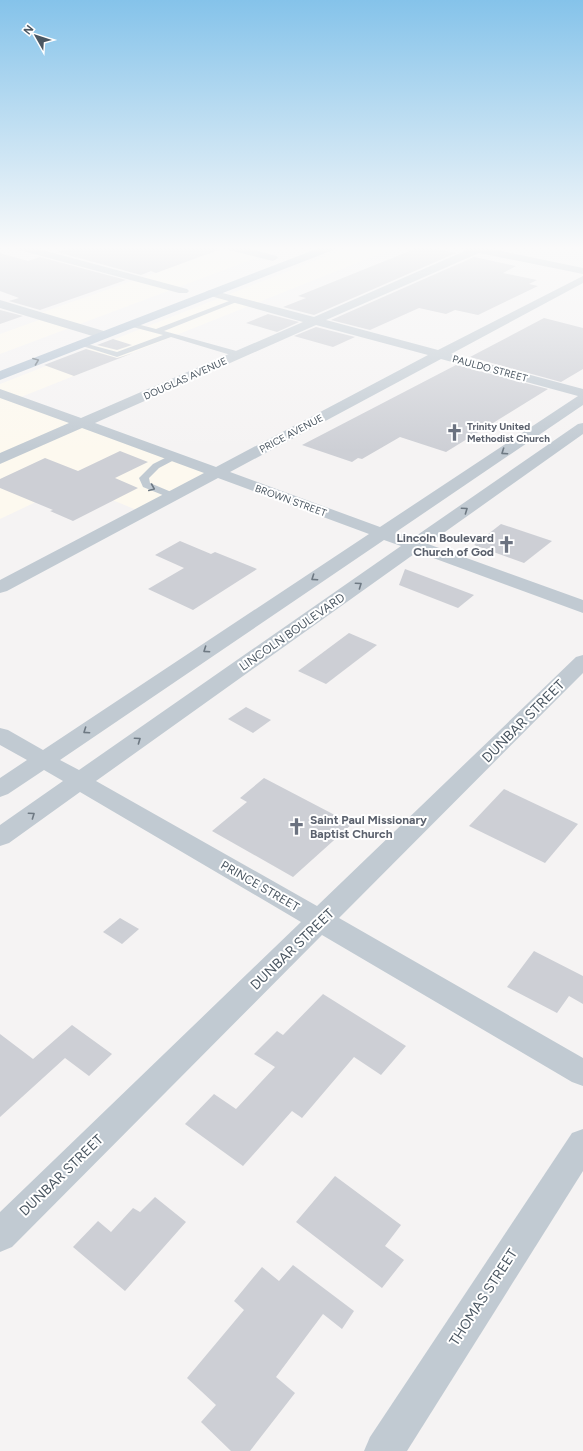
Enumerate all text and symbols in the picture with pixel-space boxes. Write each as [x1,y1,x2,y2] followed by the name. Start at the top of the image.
[16,16,56,56] north arrow
[21,23,36,37] text: N
[451,352,529,385] street label: PAULDO STREET
[142,354,229,403] street label: DOUGLAS AVENUE
[33,358,40,366] one-way arrow
[257,411,325,456] street label: PRICE AVENUE
[467,420,550,445] place label: Trinity United Methodist Church
[444,422,464,442] church icon: Trinity United Methodist Church
[501,447,508,455] one-way arrow
[253,482,329,520] street label: BROWN STREET
[148,483,155,491] one-way arrow
[461,508,468,515] one-way arrow
[396,531,494,559] place label: Lincoln Boulevard Church of God
[497,535,517,555] church icon: Lincoln Boulevard Church of God
[311,573,318,581] one-way arrow
[355,582,362,590] one-way arrow
[237,590,347,674] street label: LINCOLN BOULEVARD
[203,646,210,653] one-way arrow
[478,676,568,766] street label: DUNBAR STREET
[84,726,91,733] one-way arrow
[134,738,141,745] one-way arrow
[28,812,35,820] one-way arrow
[310,813,427,841] place label: Saint Paul Missionary Baptist Church
[287,817,307,837] church icon: Saint Paul Missionary Baptist Church
[218,858,302,914] street label: PRINCE STREET
[247,905,338,994] street label: DUNBAR STREET
[16,1131,107,1220] street label: DUNBAR STREET
[446,1246,521,1349] street label: THOMAS STREET

